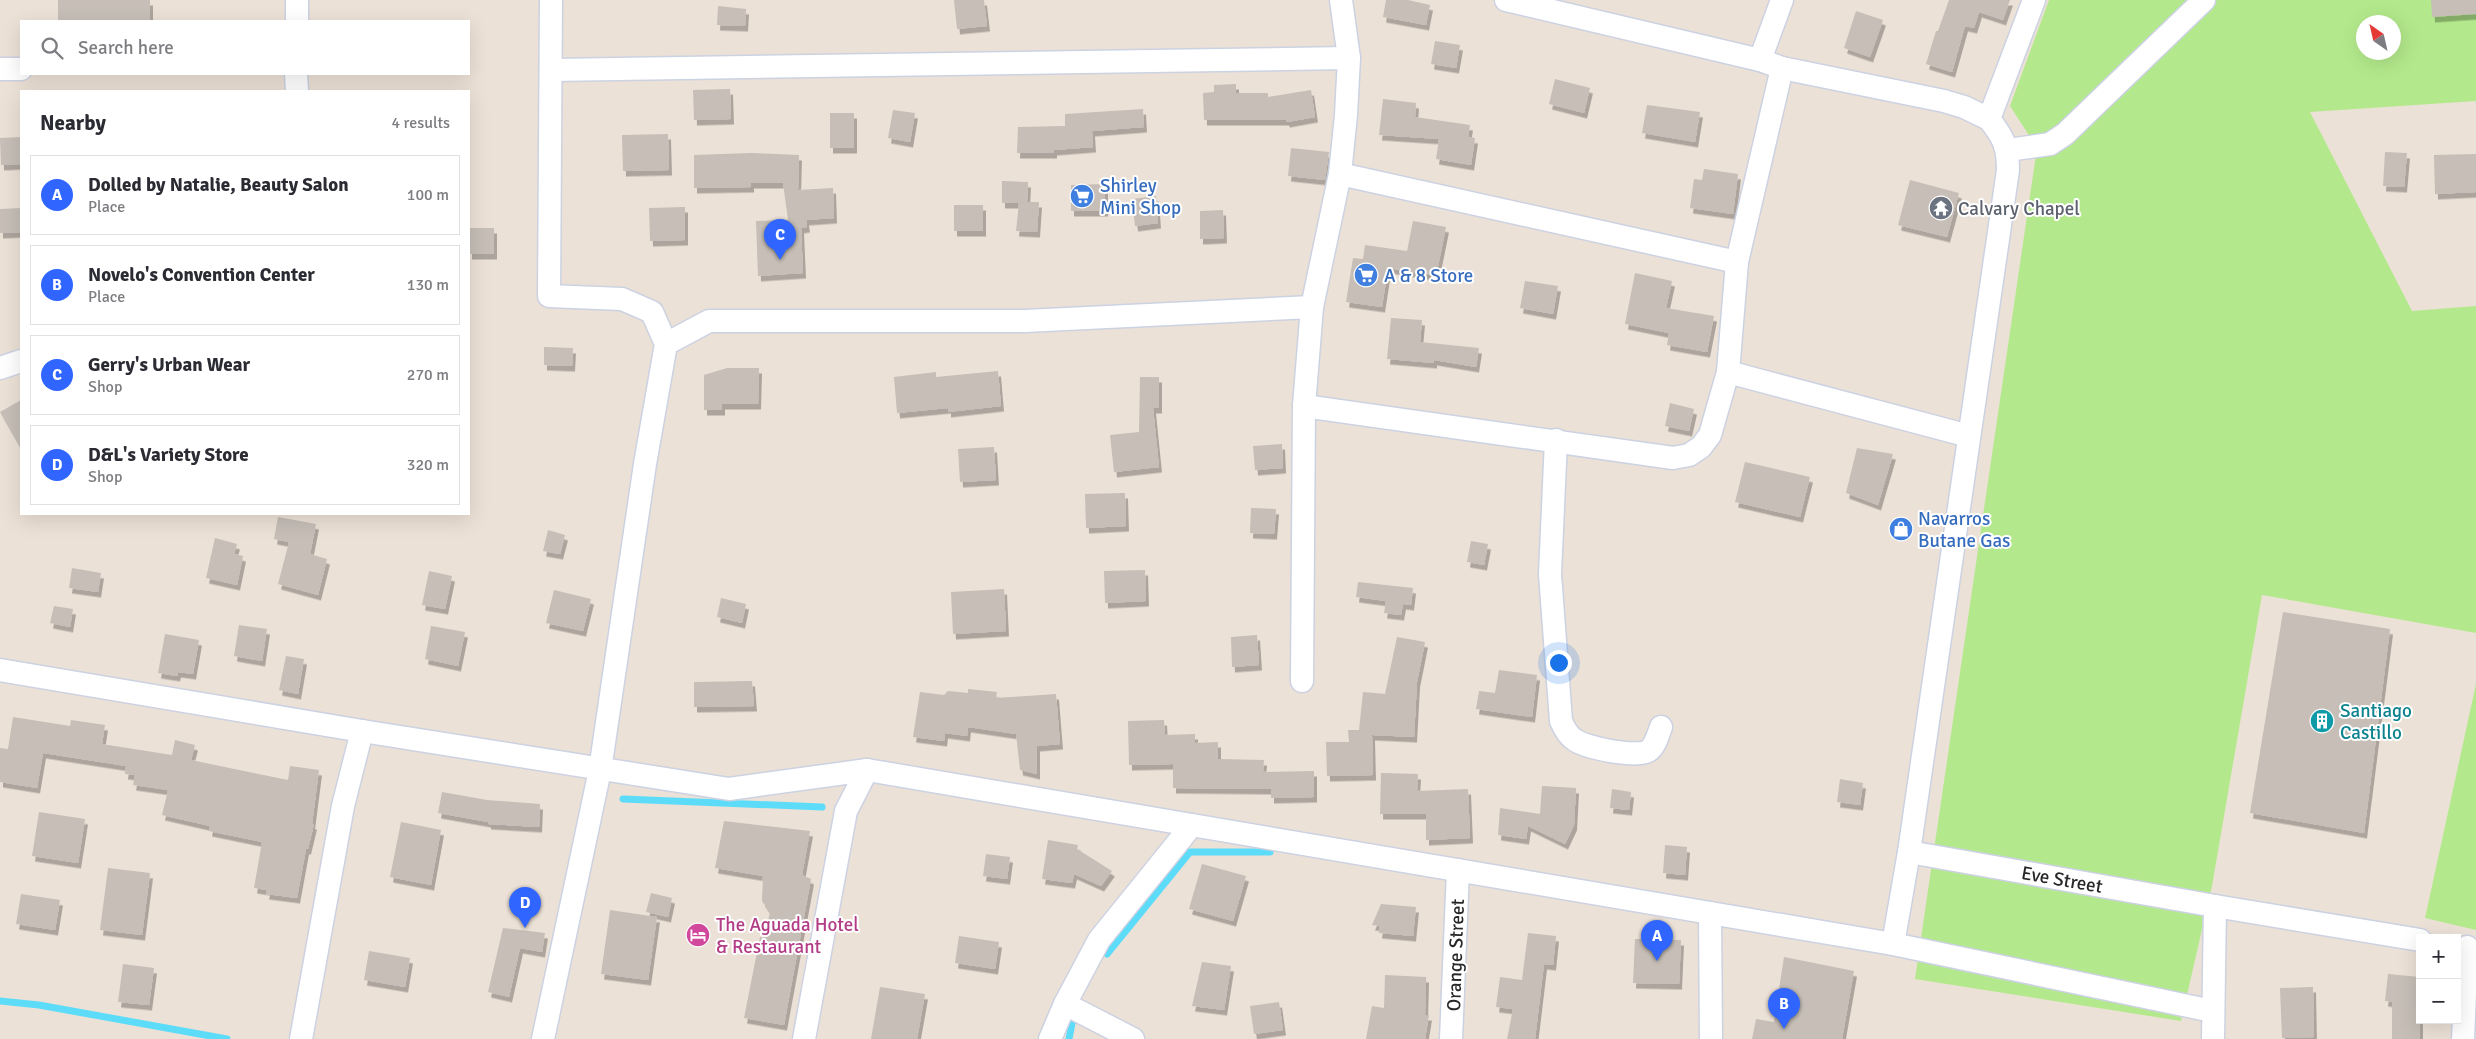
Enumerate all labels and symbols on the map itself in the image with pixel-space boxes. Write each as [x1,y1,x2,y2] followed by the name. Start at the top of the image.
[2356,15,2401,60] north arrow
[1100,174,1181,220] place label: Shirley Mini Shop
[1069,183,1095,209] supermarket icon: Shirley Mini Shop
[1928,195,1954,221] temple icon: Calvary Chapel
[1958,197,2080,221] place label: Calvary Chapel
[764,219,796,260] pin: C
[1353,262,1379,288] supermarket icon: A & 8 Store
[1384,264,1473,288] place label: A & 8 Store
[1918,507,2010,553] place label: Navarros Butane Gas
[1888,516,1914,542] shop icon: Navarros Butane Gas
[1546,650,1572,676] your location
[2340,699,2412,745] place label: Santiago Castillo
[2309,708,2335,734] building icon: Santiago Castillo
[2019,861,2105,899] street label: Eve Street
[509,887,541,928] pin: D
[1442,898,1470,1012] street label: Orange Street
[716,913,859,959] place label: The Aguada Hotel & Restaurant
[1641,920,1673,961] pin: A
[685,922,711,948] hotel icon: The Aguada Hotel & Restaurant
[1768,988,1800,1029] pin: B

